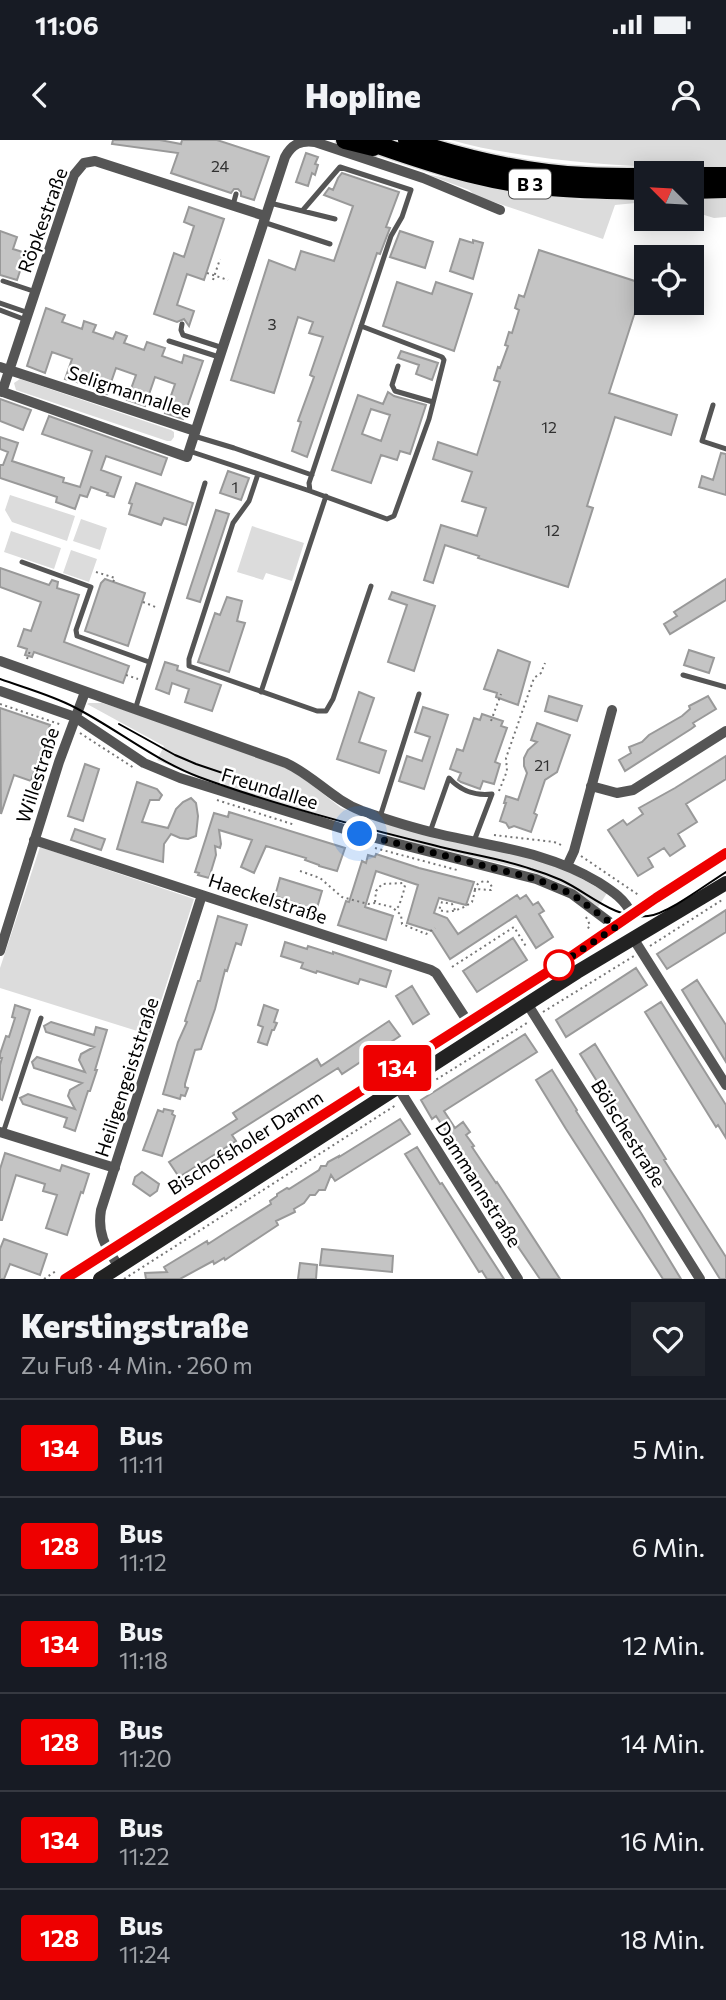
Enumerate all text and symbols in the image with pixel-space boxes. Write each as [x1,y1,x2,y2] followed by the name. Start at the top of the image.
[35,9,99,40] text: 11:06
[305,75,421,115] text: Hopline
[21,76,59,114] icon: back
[667,76,705,114] icon: person
[211,156,229,175] house number: 24
[634,161,704,231] north arrow
[634,161,704,315] map controls
[12,164,72,276] street label: Röpkestraße
[509,169,551,198] road number: B 3
[634,245,704,315] button: locate
[267,314,277,333] house number: 3
[65,360,195,422] street label: Seligmannallee
[541,417,557,436] house number: 12
[232,477,238,496] house number: 1
[544,520,560,539] house number: 12
[11,724,63,826] street label: Willestraße
[534,755,550,774] house number: 21
[219,762,321,814] street label: Freundallee
[342,816,377,851] your location
[206,868,330,928] street label: Haeckelstraße
[544,950,574,980] unlabelled marker
[89,994,163,1160] street label: Heiligengeiststraße
[357,1045,437,1091] line badge: 134
[377,1053,417,1082] text: 134
[587,1075,671,1191] street label: Bölschestraße
[163,1085,327,1199] street label: Bischofsholer Damm
[431,1117,527,1251] street label: Dammannstraße
[631,1302,705,1376] button: heart
[21,1304,249,1345] text: Kerstingstraße
[21,1351,253,1379] text: Zu Fuß · 4 Min. · 260 m
[119,1419,163,1450] text: Bus
[40,1433,79,1462] text: 134
[632,1433,705,1464] text: 5 Min.
[119,1450,164,1478] text: 11:11
[119,1517,163,1548] text: Bus
[40,1531,79,1560] text: 128
[632,1531,705,1562] text: 6 Min.
[119,1548,167,1576] text: 11:12
[119,1615,163,1646] text: Bus
[40,1629,79,1658] text: 134
[622,1629,705,1660] text: 12 Min.
[119,1646,168,1674] text: 11:18
[119,1713,163,1744] text: Bus
[40,1727,79,1756] text: 128
[621,1727,705,1758] text: 14 Min.
[119,1744,172,1772] text: 11:20
[119,1811,163,1842] text: Bus
[40,1825,79,1854] text: 134
[621,1825,705,1856] text: 16 Min.
[119,1842,170,1870] text: 11:22
[119,1909,163,1940] text: Bus
[40,1923,79,1952] text: 128
[621,1923,705,1954] text: 18 Min.
[119,1940,170,1968] text: 11:24

